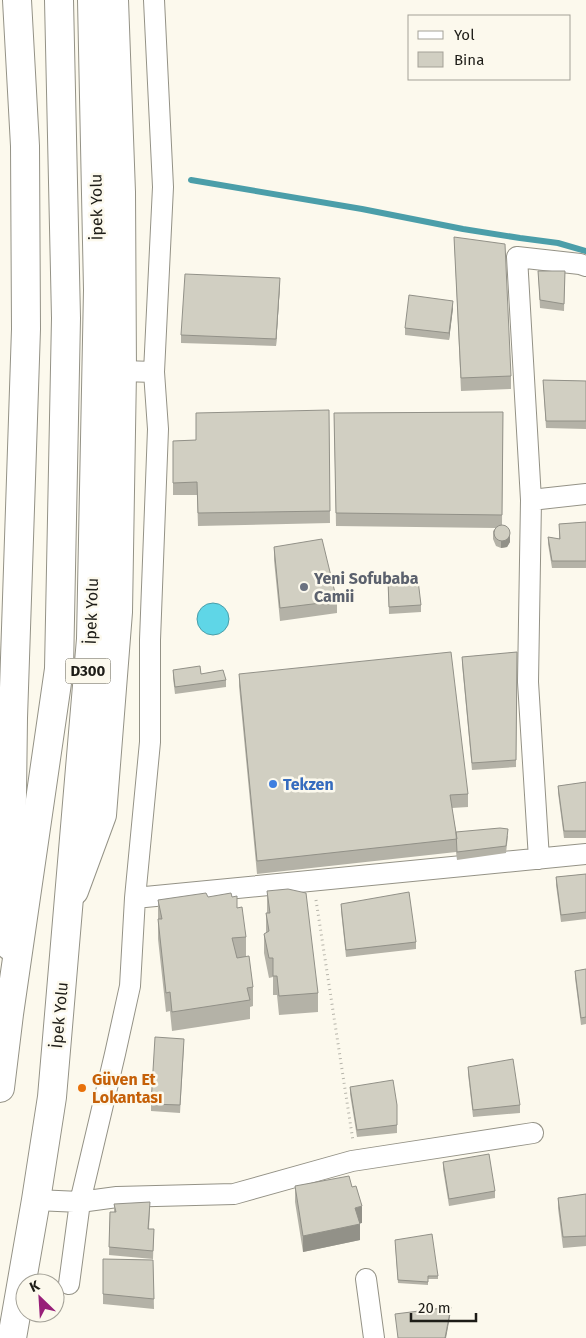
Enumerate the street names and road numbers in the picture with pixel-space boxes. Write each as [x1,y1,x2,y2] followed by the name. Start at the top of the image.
[85,174,107,240] street label: İpek Yolu
[80,577,102,645] street label: İpek Yolu
[66,658,110,684] road number: D300
[46,981,72,1049] street label: İpek Yolu

